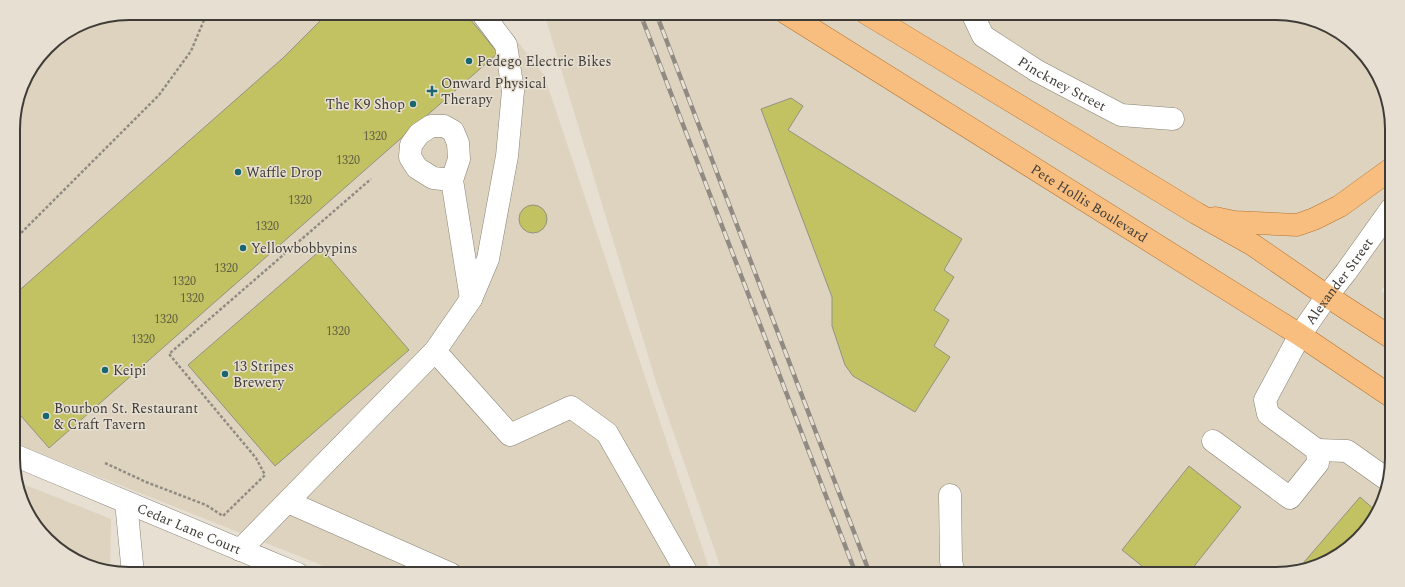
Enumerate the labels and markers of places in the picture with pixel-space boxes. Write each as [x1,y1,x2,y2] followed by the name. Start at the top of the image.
[477,51,612,72] place label: Pedego Electric Bikes
[464,56,474,66] marker: Pedego Electric Bikes
[441,73,546,110] place label: Onward Physical Therapy
[426,85,438,97] marker: Onward Physical Therapy
[325,94,405,115] place label: The K9 Shop
[408,99,418,109] marker: The K9 Shop
[246,162,322,183] place label: Waffle Drop
[233,167,243,177] marker: Waffle Drop
[251,238,357,259] place label: Yellowbobbypins
[238,243,248,253] marker: Yellowbobbypins
[233,356,294,393] place label: 13 Stripes Brewery
[113,360,146,381] place label: Keipi
[100,365,110,375] marker: Keipi
[220,369,230,379] marker: 13 Stripes Brewery
[54,398,198,435] place label: Bourbon St. Restaurant & Craft Tavern
[41,411,51,421] marker: Bourbon St. Restaurant & Craft Tavern

